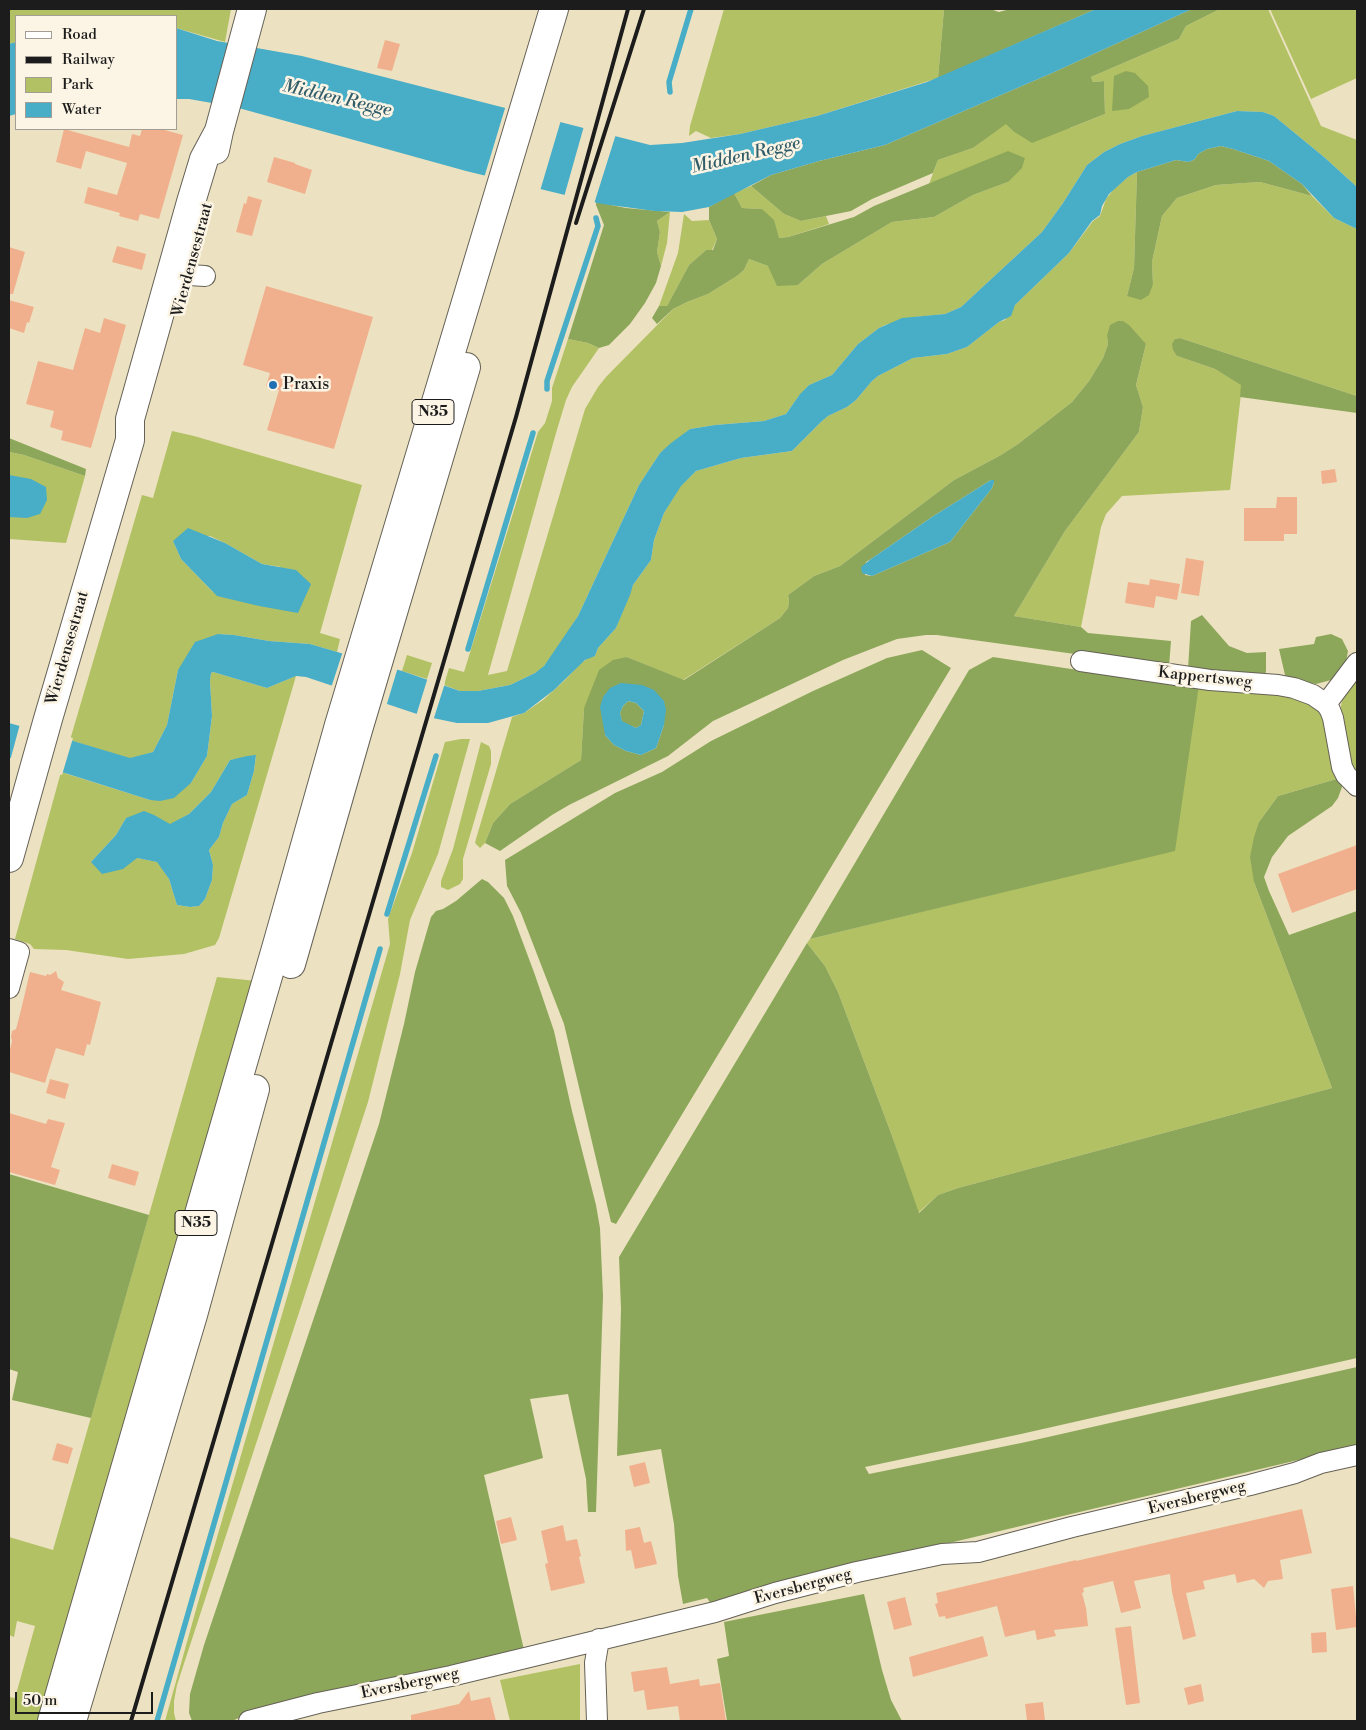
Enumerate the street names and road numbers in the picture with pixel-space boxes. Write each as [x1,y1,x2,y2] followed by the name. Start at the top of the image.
[169,201,217,319] street label: Wierdensestraat
[412,400,454,424] road number: N35
[43,589,93,707] street label: Wierdensestraat
[1157,664,1253,692] street label: Kappertsweg
[175,1210,217,1236] road number: N35
[1146,1477,1248,1519] street label: Eversbergweg
[752,1565,854,1609] street label: Eversbergweg
[359,1664,461,1704] street label: Eversbergweg

